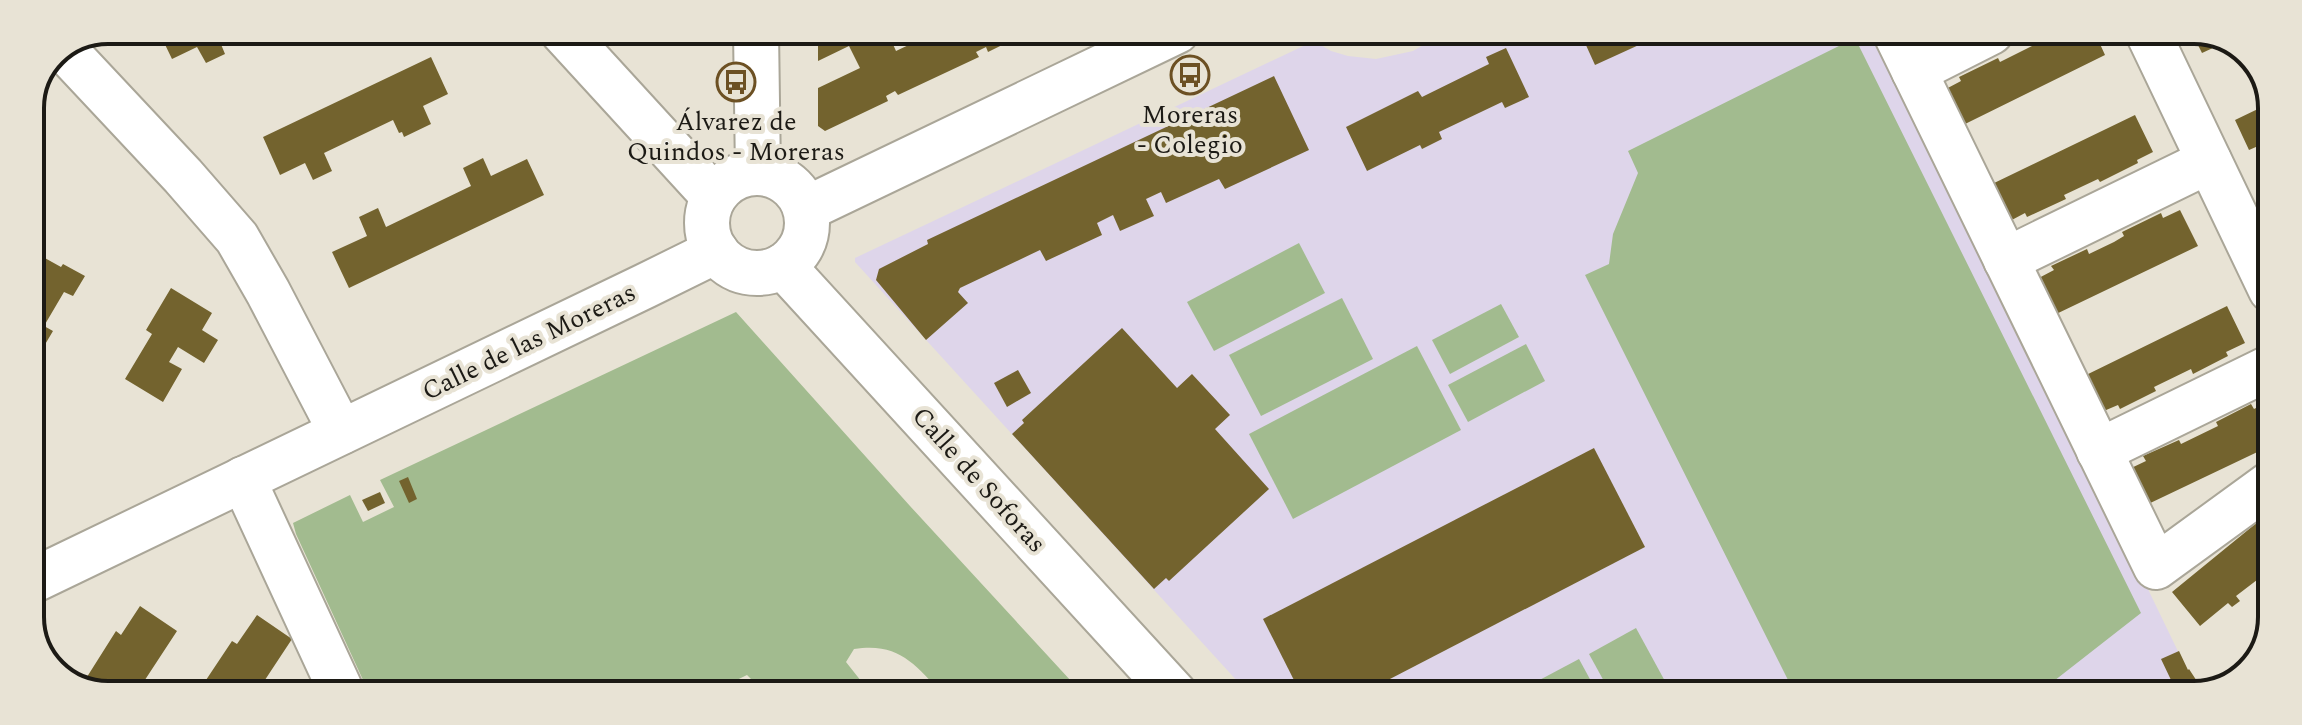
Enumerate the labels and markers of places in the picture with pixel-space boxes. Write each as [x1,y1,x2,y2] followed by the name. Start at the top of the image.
[1169,54,1211,96] bus stop icon: Moreras - Colegio
[715,61,757,103] bus stop icon: Álvarez de Quindos - Moreras
[1137,95,1243,165] place label: Moreras - Colegio
[627,102,845,172] place label: Álvarez de Quindos - Moreras

